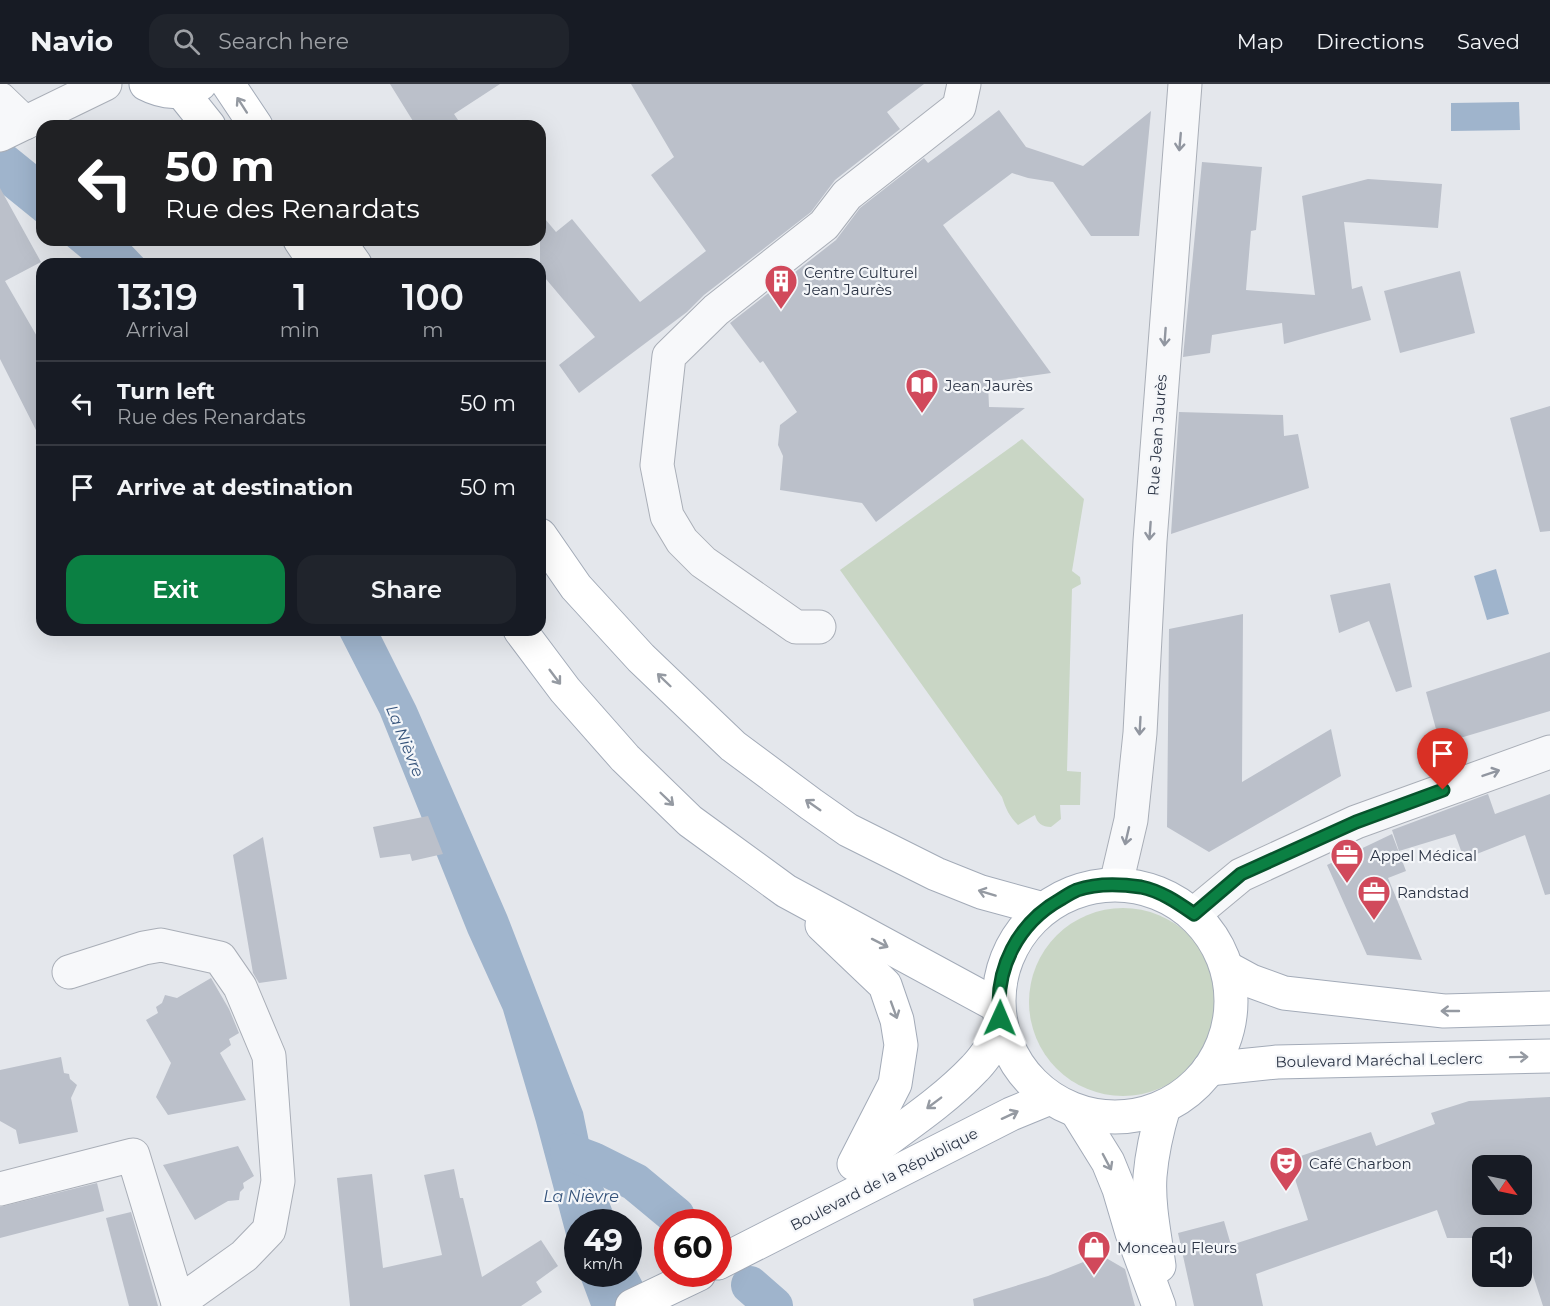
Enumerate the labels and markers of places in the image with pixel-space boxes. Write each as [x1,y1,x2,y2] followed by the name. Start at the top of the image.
[763,263,799,310] building icon: Centre Culturel Jean Jaurès
[803,263,918,299] place label: Centre Culturel Jean Jaurès
[904,367,940,414] library icon: Jean Jaurès
[944,376,1033,395] place label: Jean Jaurès
[1417,728,1468,790] pin
[1329,837,1365,884] office icon: Appel Médical
[1370,846,1477,865] place label: Appel Médical
[1356,874,1392,921] office icon: Randstad
[1397,883,1469,902] place label: Randstad
[1268,1145,1304,1192] theatre icon: Café Charbon
[1309,1154,1412,1173] place label: Café Charbon
[1076,1229,1112,1276] shop icon: Monceau Fleurs
[1117,1238,1237,1257] place label: Monceau Fleurs

